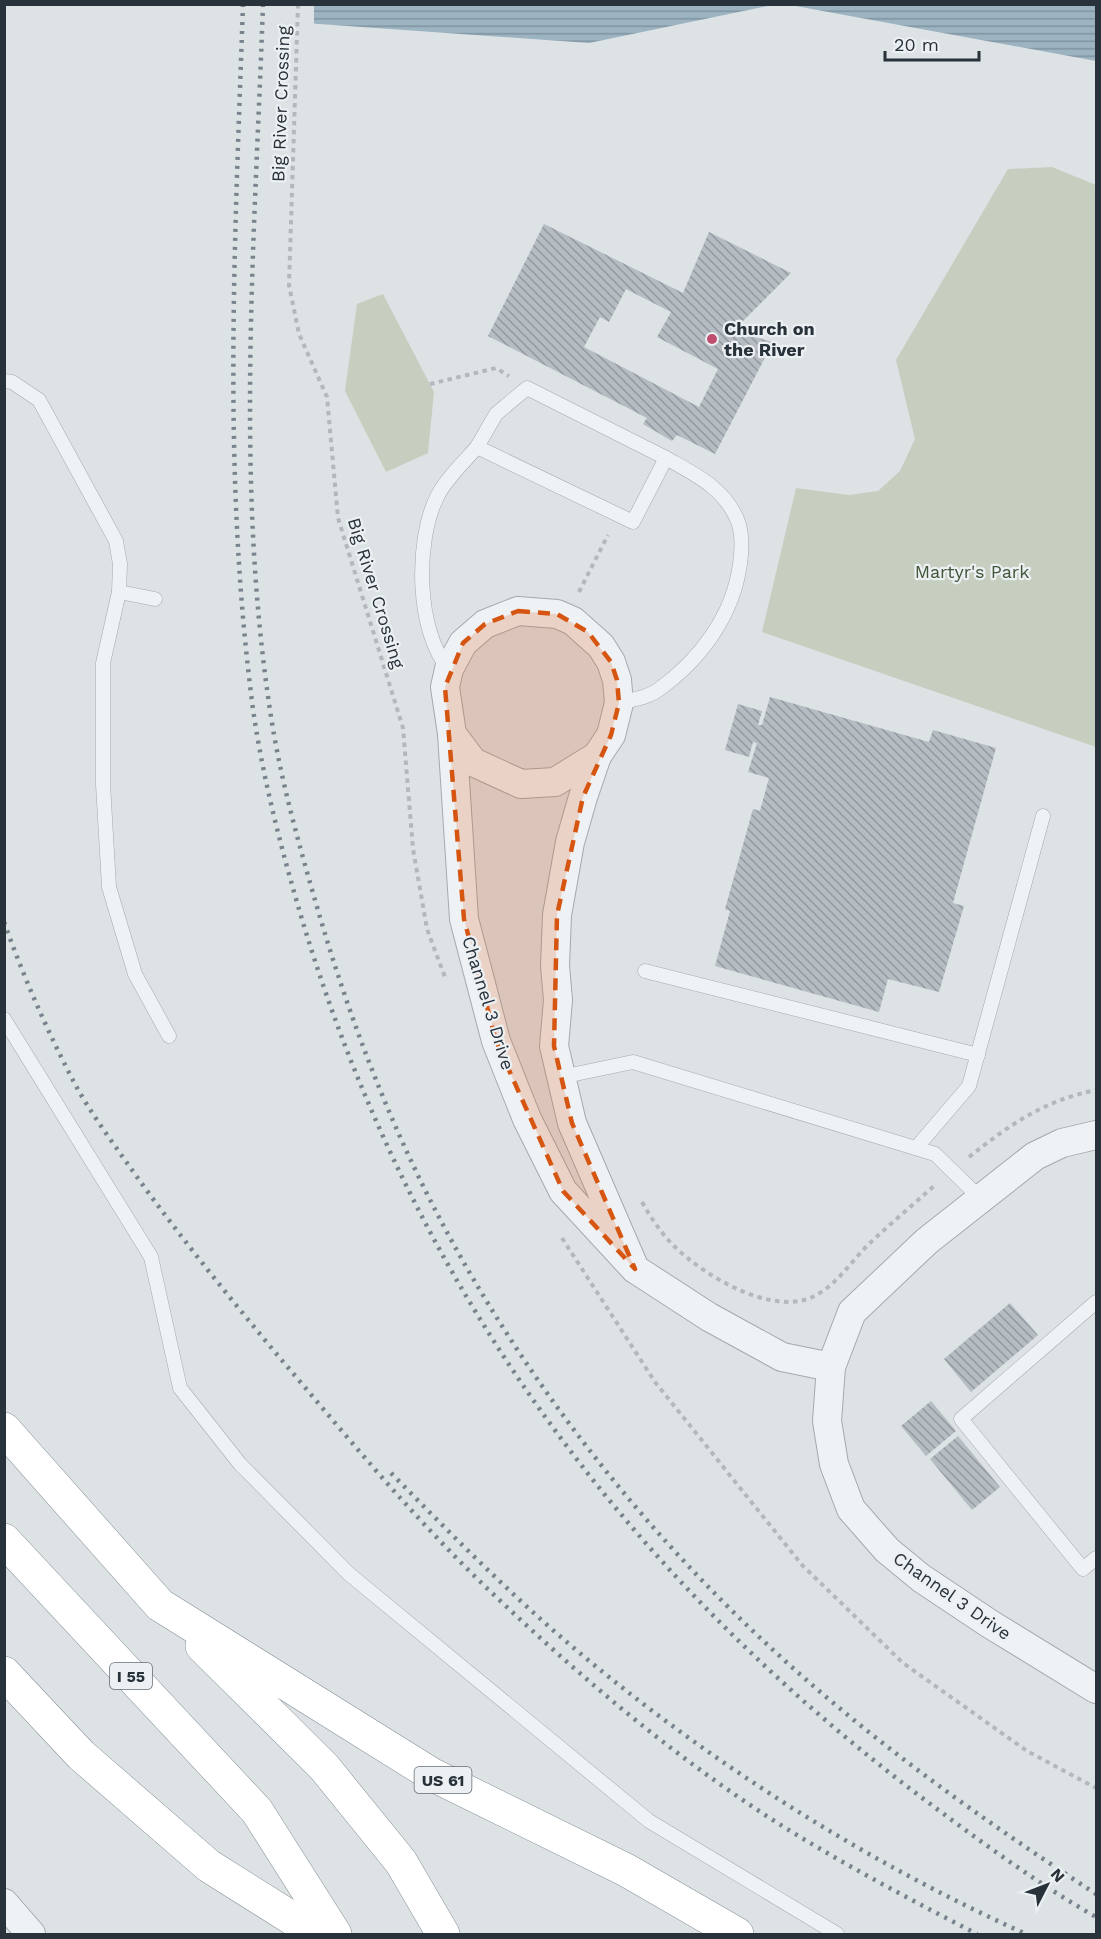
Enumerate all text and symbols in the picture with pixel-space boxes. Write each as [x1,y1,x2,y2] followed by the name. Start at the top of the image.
[885,24,980,62] scale bar
[267,25,294,183] street label: Big River Crossing
[894,34,939,55] text: 20 m
[724,318,815,360] place label: Church on the River
[705,332,719,346] marker: Church on the River
[344,515,410,671] street label: Big River Crossing
[915,561,1029,582] park label: Martyr's Park
[458,933,519,1072] street label: Channel 3 Drive
[889,1547,1015,1644] street label: Channel 3 Drive
[110,1663,152,1689] road number: I 55
[414,1767,472,1793] road number: US 61
[1017,1855,1077,1915] north arrow
[1047,1865,1069,1886] text: N

